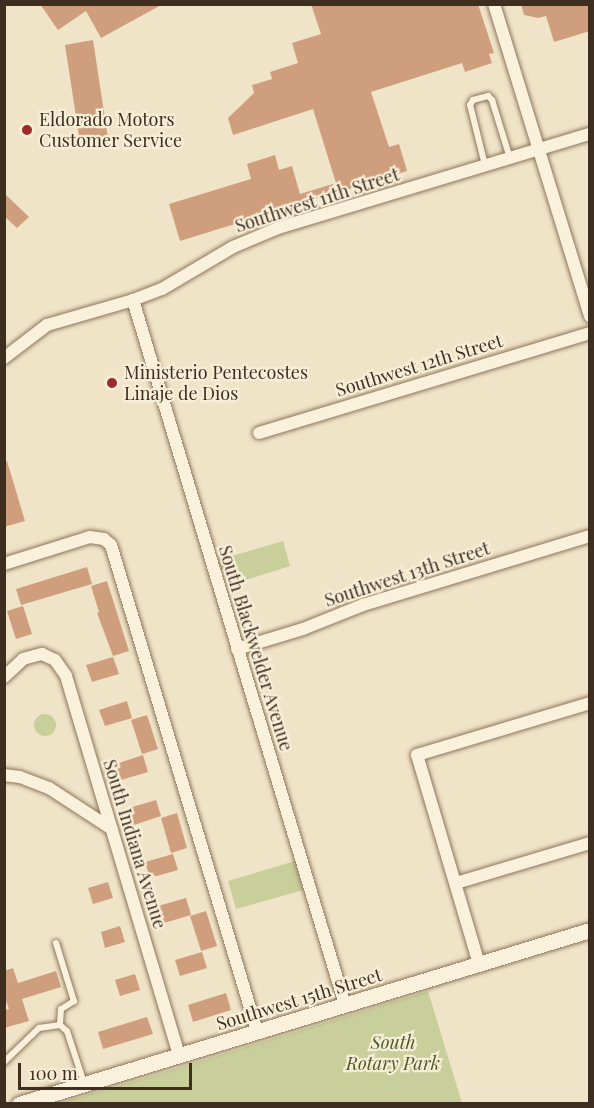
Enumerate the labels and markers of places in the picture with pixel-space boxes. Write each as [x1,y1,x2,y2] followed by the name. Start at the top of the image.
[39,109,182,152] place label: Eldorado Motors Customer Service
[20,123,34,137] marker: Eldorado Motors Customer Service
[124,362,308,404] place label: Ministerio Pentecostes Linaje de Dios
[105,376,119,390] marker: Ministerio Pentecostes Linaje de Dios

